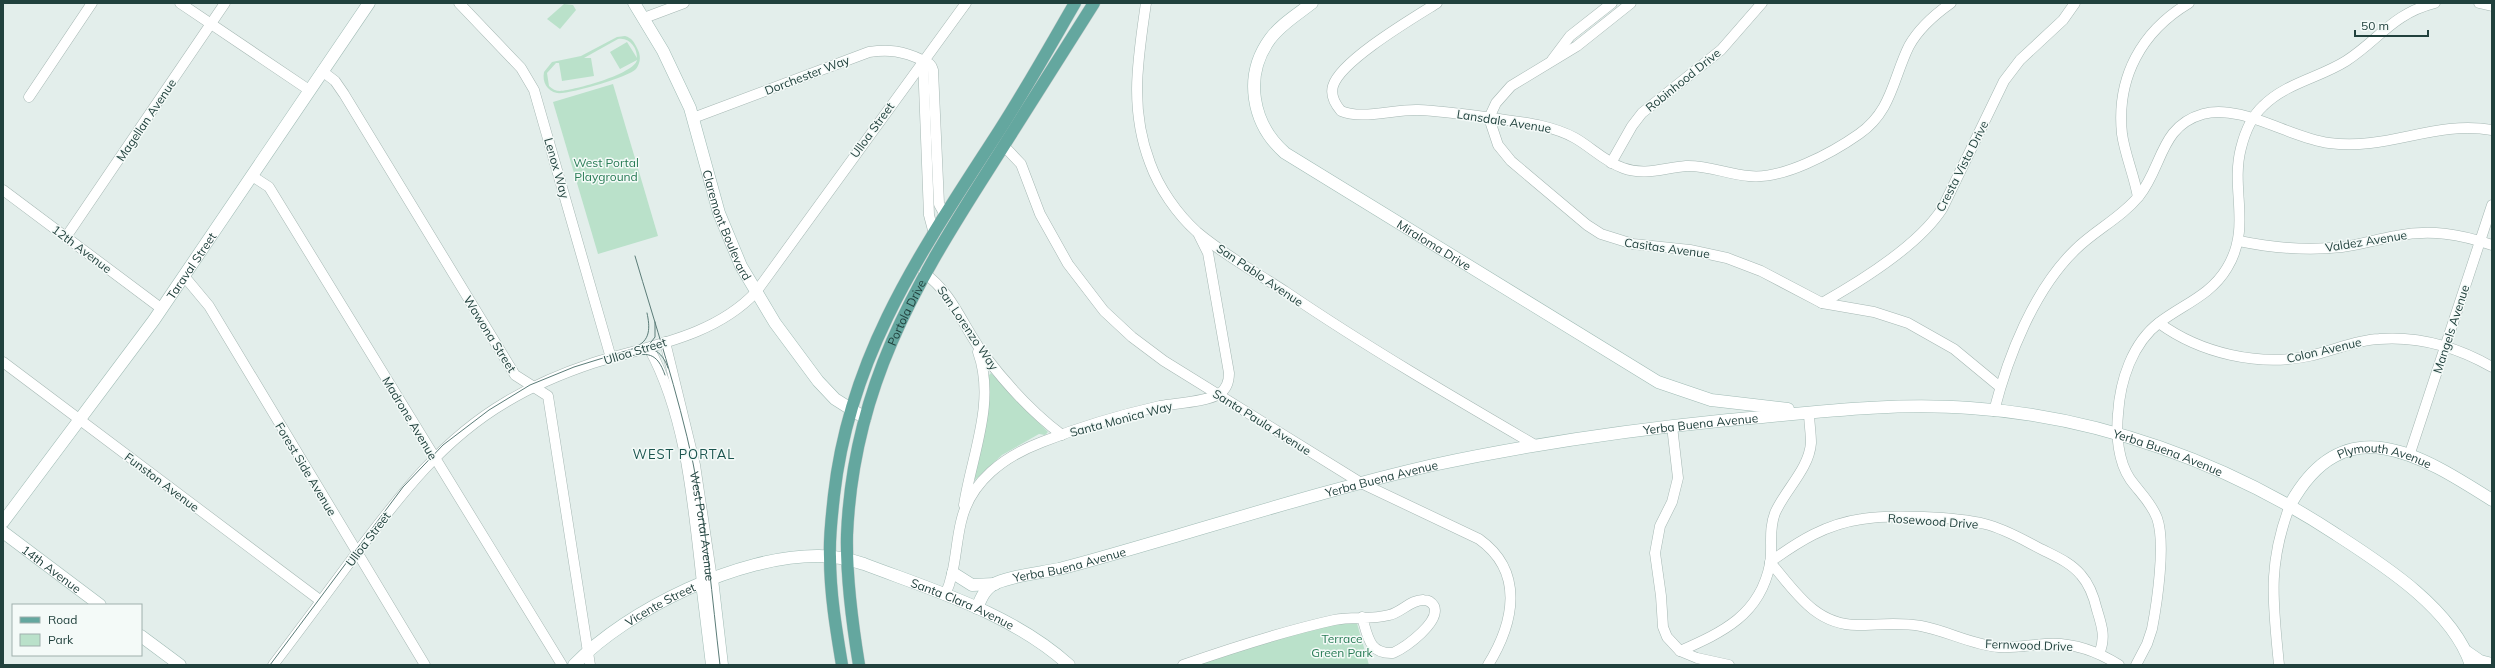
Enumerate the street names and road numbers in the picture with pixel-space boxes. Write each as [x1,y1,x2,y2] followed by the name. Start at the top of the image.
[1642,45,1724,115] street label: Robinhood Drive
[762,52,852,98] street label: Dorchester Way
[113,76,179,164] street label: Magellan Avenue
[847,99,897,161] street label: Ulloa Street
[1456,106,1552,136] street label: Lansdale Avenue
[1933,118,1991,214] street label: Cresta Vista Drive
[541,136,573,201] street label: Lenox Way
[700,168,755,283] street label: Claremont Boulevard
[1394,216,1474,273] street label: Miraloma Drive
[49,222,115,276] street label: 12th Avenue
[2324,227,2408,255] street label: Valdez Avenue
[163,229,219,302] street label: Taraval Street
[1623,235,1711,261] street label: Casitas Avenue
[1214,240,1306,310] street label: San Pablo Avenue
[884,276,929,348] street label: Portola Drive
[934,283,1002,373] street label: San Lorenzo Way
[2430,283,2472,375] street label: Mangels Avenue
[460,293,520,375] street label: Wawona Street
[602,334,668,368] street label: Ulloa Street
[2285,334,2363,366] street label: Colon Avenue
[379,374,441,462] street label: Madrone Avenue
[1210,386,1314,458] street label: Santa Paula Avenue
[1068,398,1175,440] street label: Santa Monica Way
[1641,410,1759,437] street label: Yerba Buena Avenue
[272,420,340,518] street label: Forest Side Avenue
[2110,425,2225,479] street label: Yerba Buena Avenue
[2334,440,2434,471] street label: Plymouth Avenue
[122,449,202,515] street label: Funston Avenue
[1323,457,1439,500] street label: Yerba Buena Avenue
[687,470,718,582] street label: West Portal Avenue
[342,509,394,569] street label: Ulloa Street
[1887,510,1979,532] street label: Rosewood Drive
[19,541,84,596] street label: 14th Avenue
[1010,543,1128,585] street label: Yerba Buena Avenue
[909,574,1017,632] street label: Santa Clara Avenue
[622,579,697,629] street label: Vicente Street
[1985,636,2073,654] street label: Fernwood Drive

